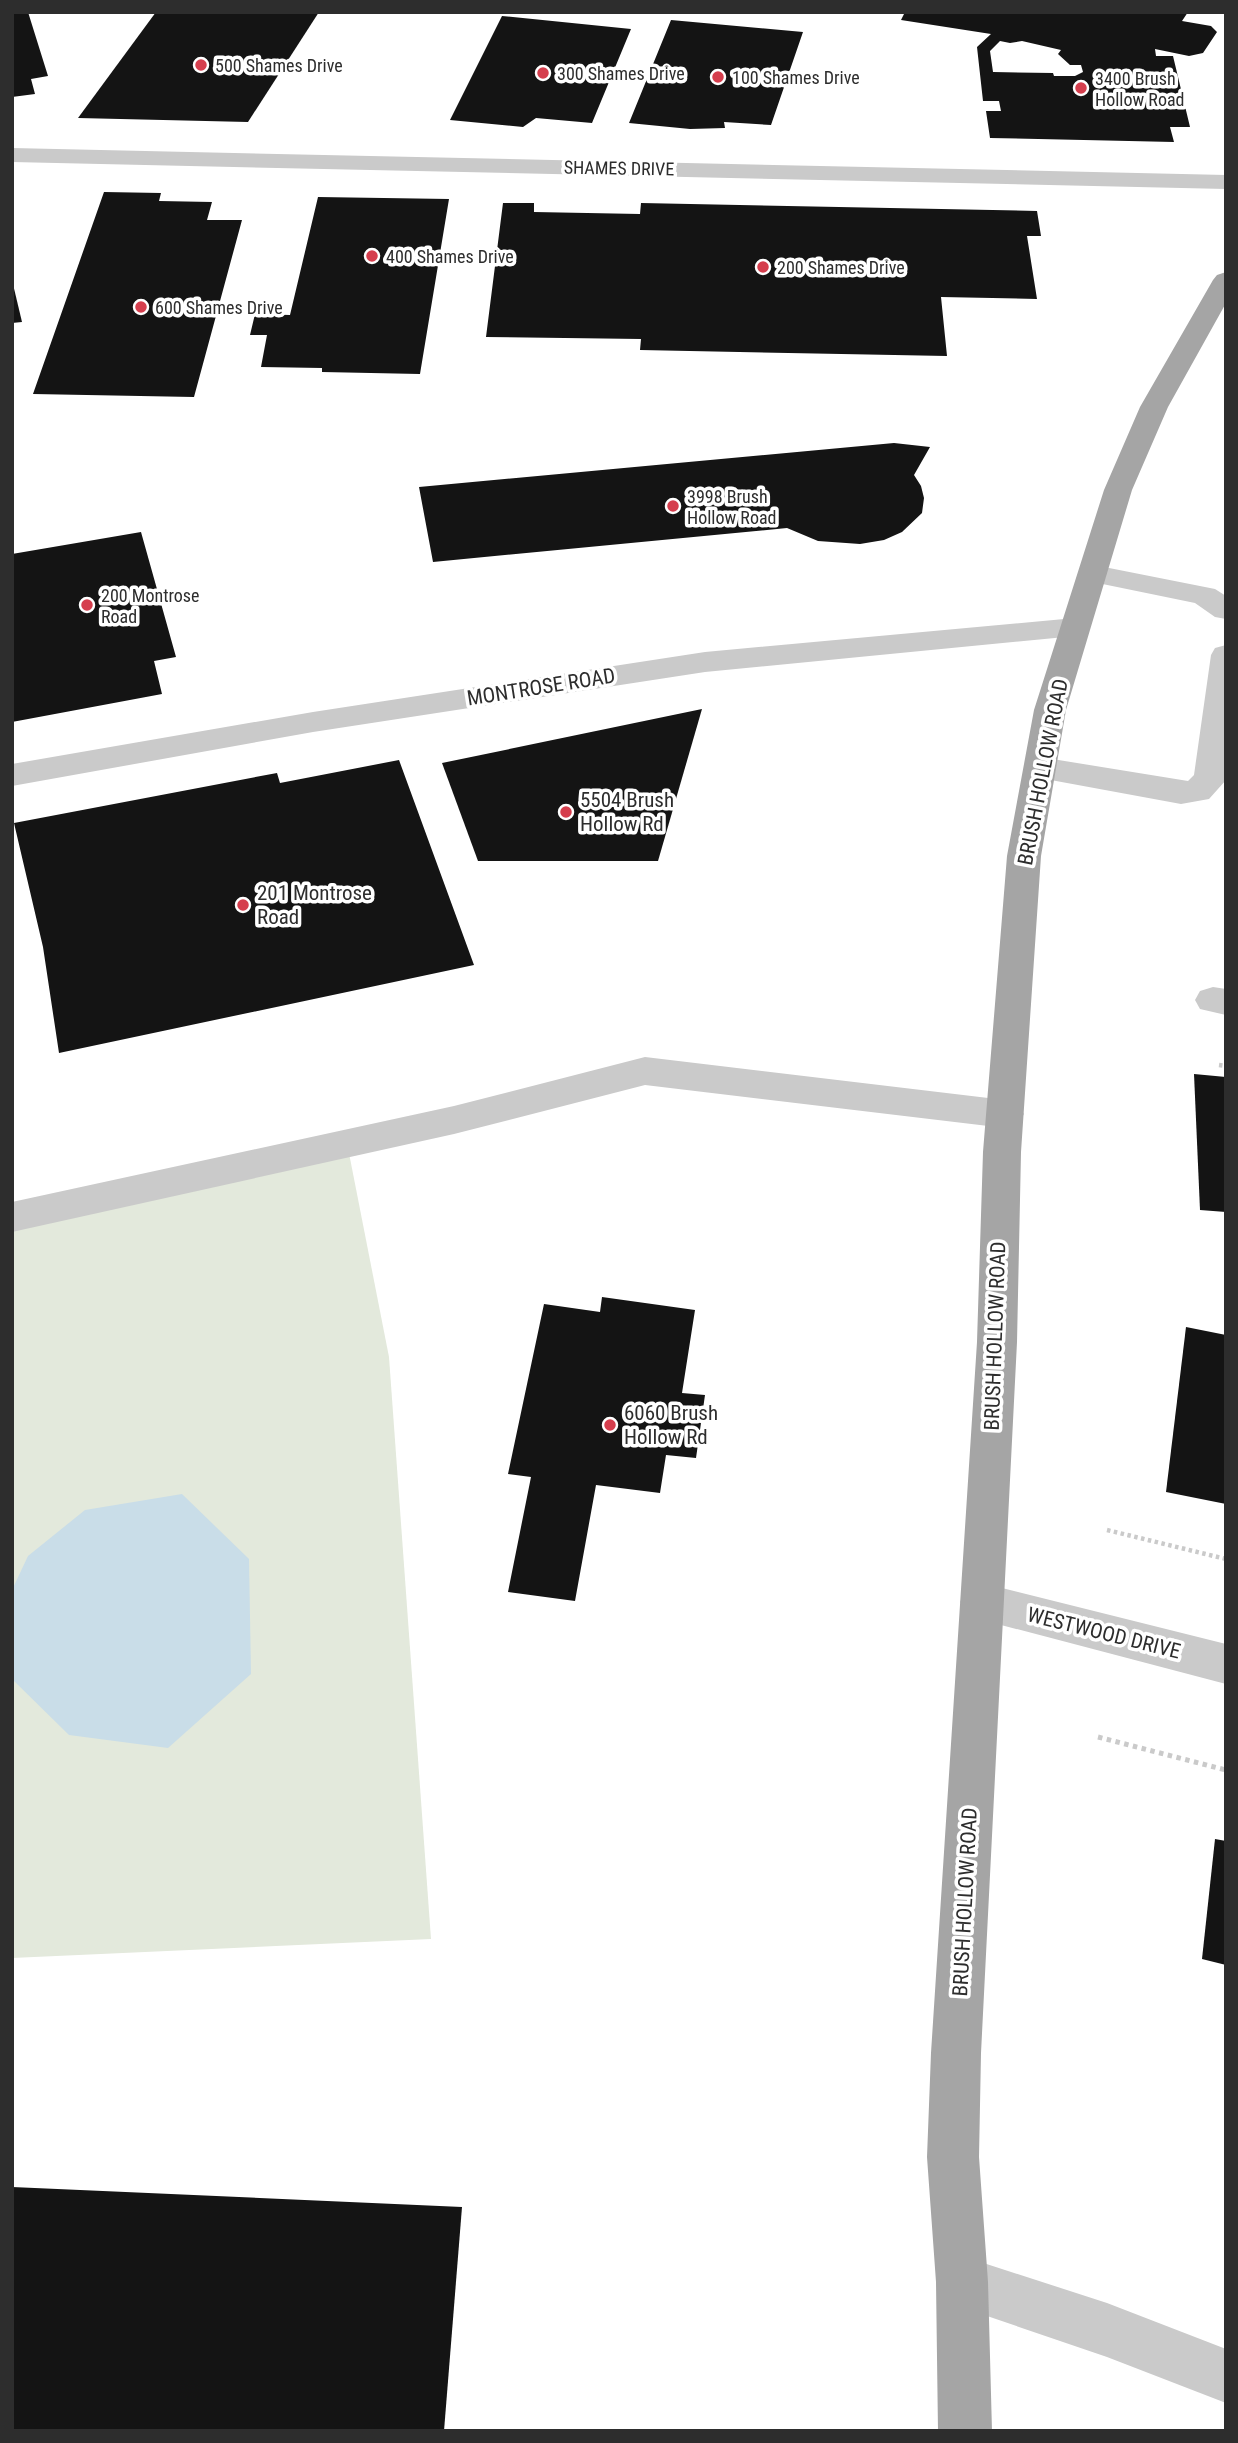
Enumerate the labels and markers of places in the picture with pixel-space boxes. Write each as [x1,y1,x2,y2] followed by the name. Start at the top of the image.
[215,55,343,76] place label: 500 Shames Drive
[193,57,209,73] marker: 500 Shames Drive
[557,63,685,84] place label: 300 Shames Drive
[535,65,551,81] marker: 300 Shames Drive
[732,67,860,88] place label: 100 Shames Drive
[1095,68,1184,110] place label: 3400 Brush Hollow Road
[710,69,726,85] marker: 100 Shames Drive
[1073,80,1089,96] marker: 3400 Brush Hollow Road
[386,246,514,267] place label: 400 Shames Drive
[364,248,380,264] marker: 400 Shames Drive
[777,257,905,278] place label: 200 Shames Drive
[755,259,771,275] marker: 200 Shames Drive
[155,297,283,318] place label: 600 Shames Drive
[133,299,149,315] marker: 600 Shames Drive
[687,486,776,528] place label: 3998 Brush Hollow Road
[665,498,681,514] marker: 3998 Brush Hollow Road
[101,585,199,627] place label: 200 Montrose Road
[79,597,95,613] marker: 200 Montrose Road
[580,788,674,836] place label: 5504 Brush Hollow Rd
[558,804,574,820] marker: 5504 Brush Hollow Rd
[257,881,372,929] place label: 201 Montrose Road
[235,897,251,913] marker: 201 Montrose Road
[624,1401,718,1449] place label: 6060 Brush Hollow Rd
[602,1417,618,1433] marker: 6060 Brush Hollow Rd

